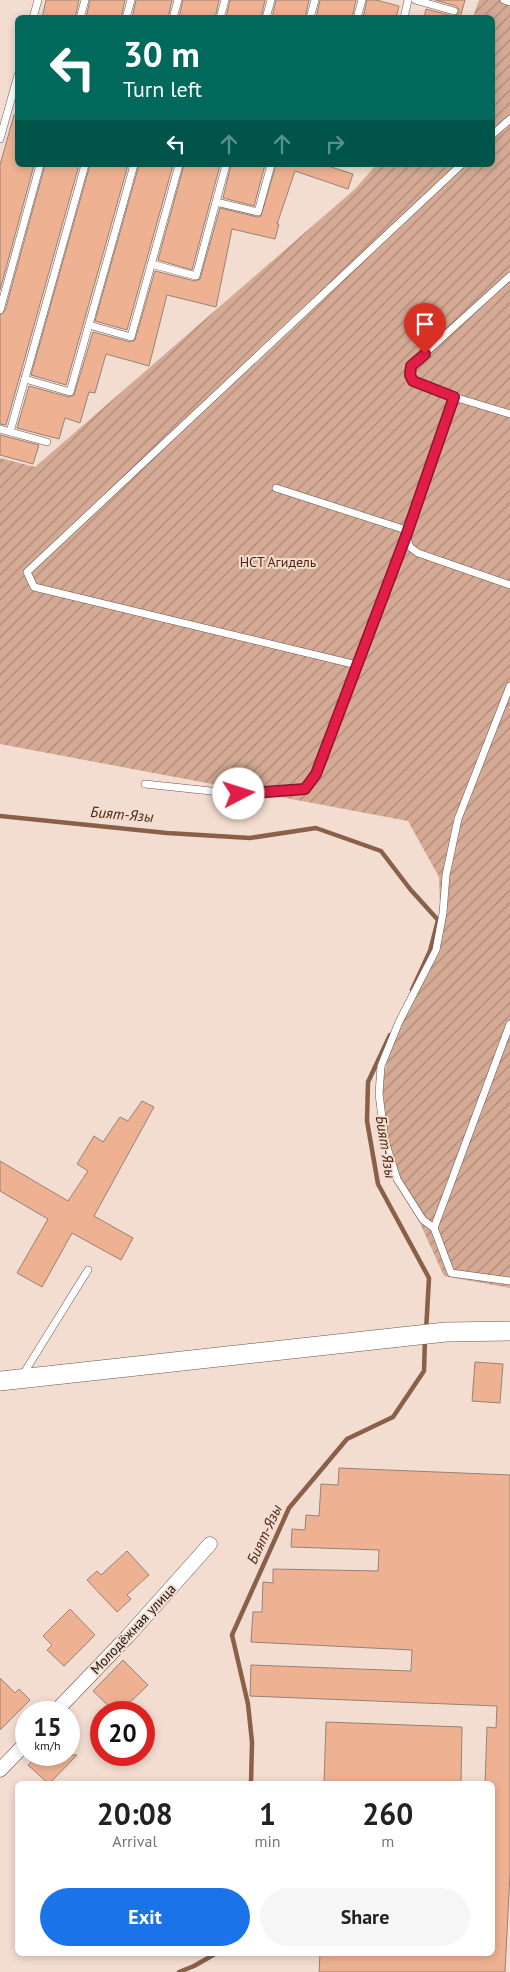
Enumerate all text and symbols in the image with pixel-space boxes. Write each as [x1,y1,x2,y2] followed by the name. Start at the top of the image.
[123,31,200,77] text: 30 m
[40,35,105,100] icon: left
[123,75,202,103] text: Turn left
[162,130,190,158] icon: left
[215,130,243,158] icon: ahead
[268,130,296,158] icon: ahead
[321,130,349,158] icon: right
[404,303,446,354] pin
[411,310,439,338] icon: arrive
[240,553,317,571] park label: НСТ Агидель
[212,767,264,819] position arrow
[90,802,155,826] water label: Бият-Язы
[372,1114,400,1180] water label: Бият-Язы
[242,1501,286,1567] water label: Бият-Язы
[86,1580,180,1678] street label: Молодёжная улица
[90,1701,155,1766] speed limit sign: 20
[33,1711,62,1743] text: 15
[34,1738,61,1753] text: km/h
[97,1794,173,1833] text: 20:08
[259,1794,276,1833] text: 1
[362,1794,413,1833] text: 260
[112,1831,157,1851] text: Arrival
[255,1831,281,1851] text: min
[381,1831,394,1851] text: m
[40,1888,250,1946] button: Exit
[260,1888,470,1946] button: Share

